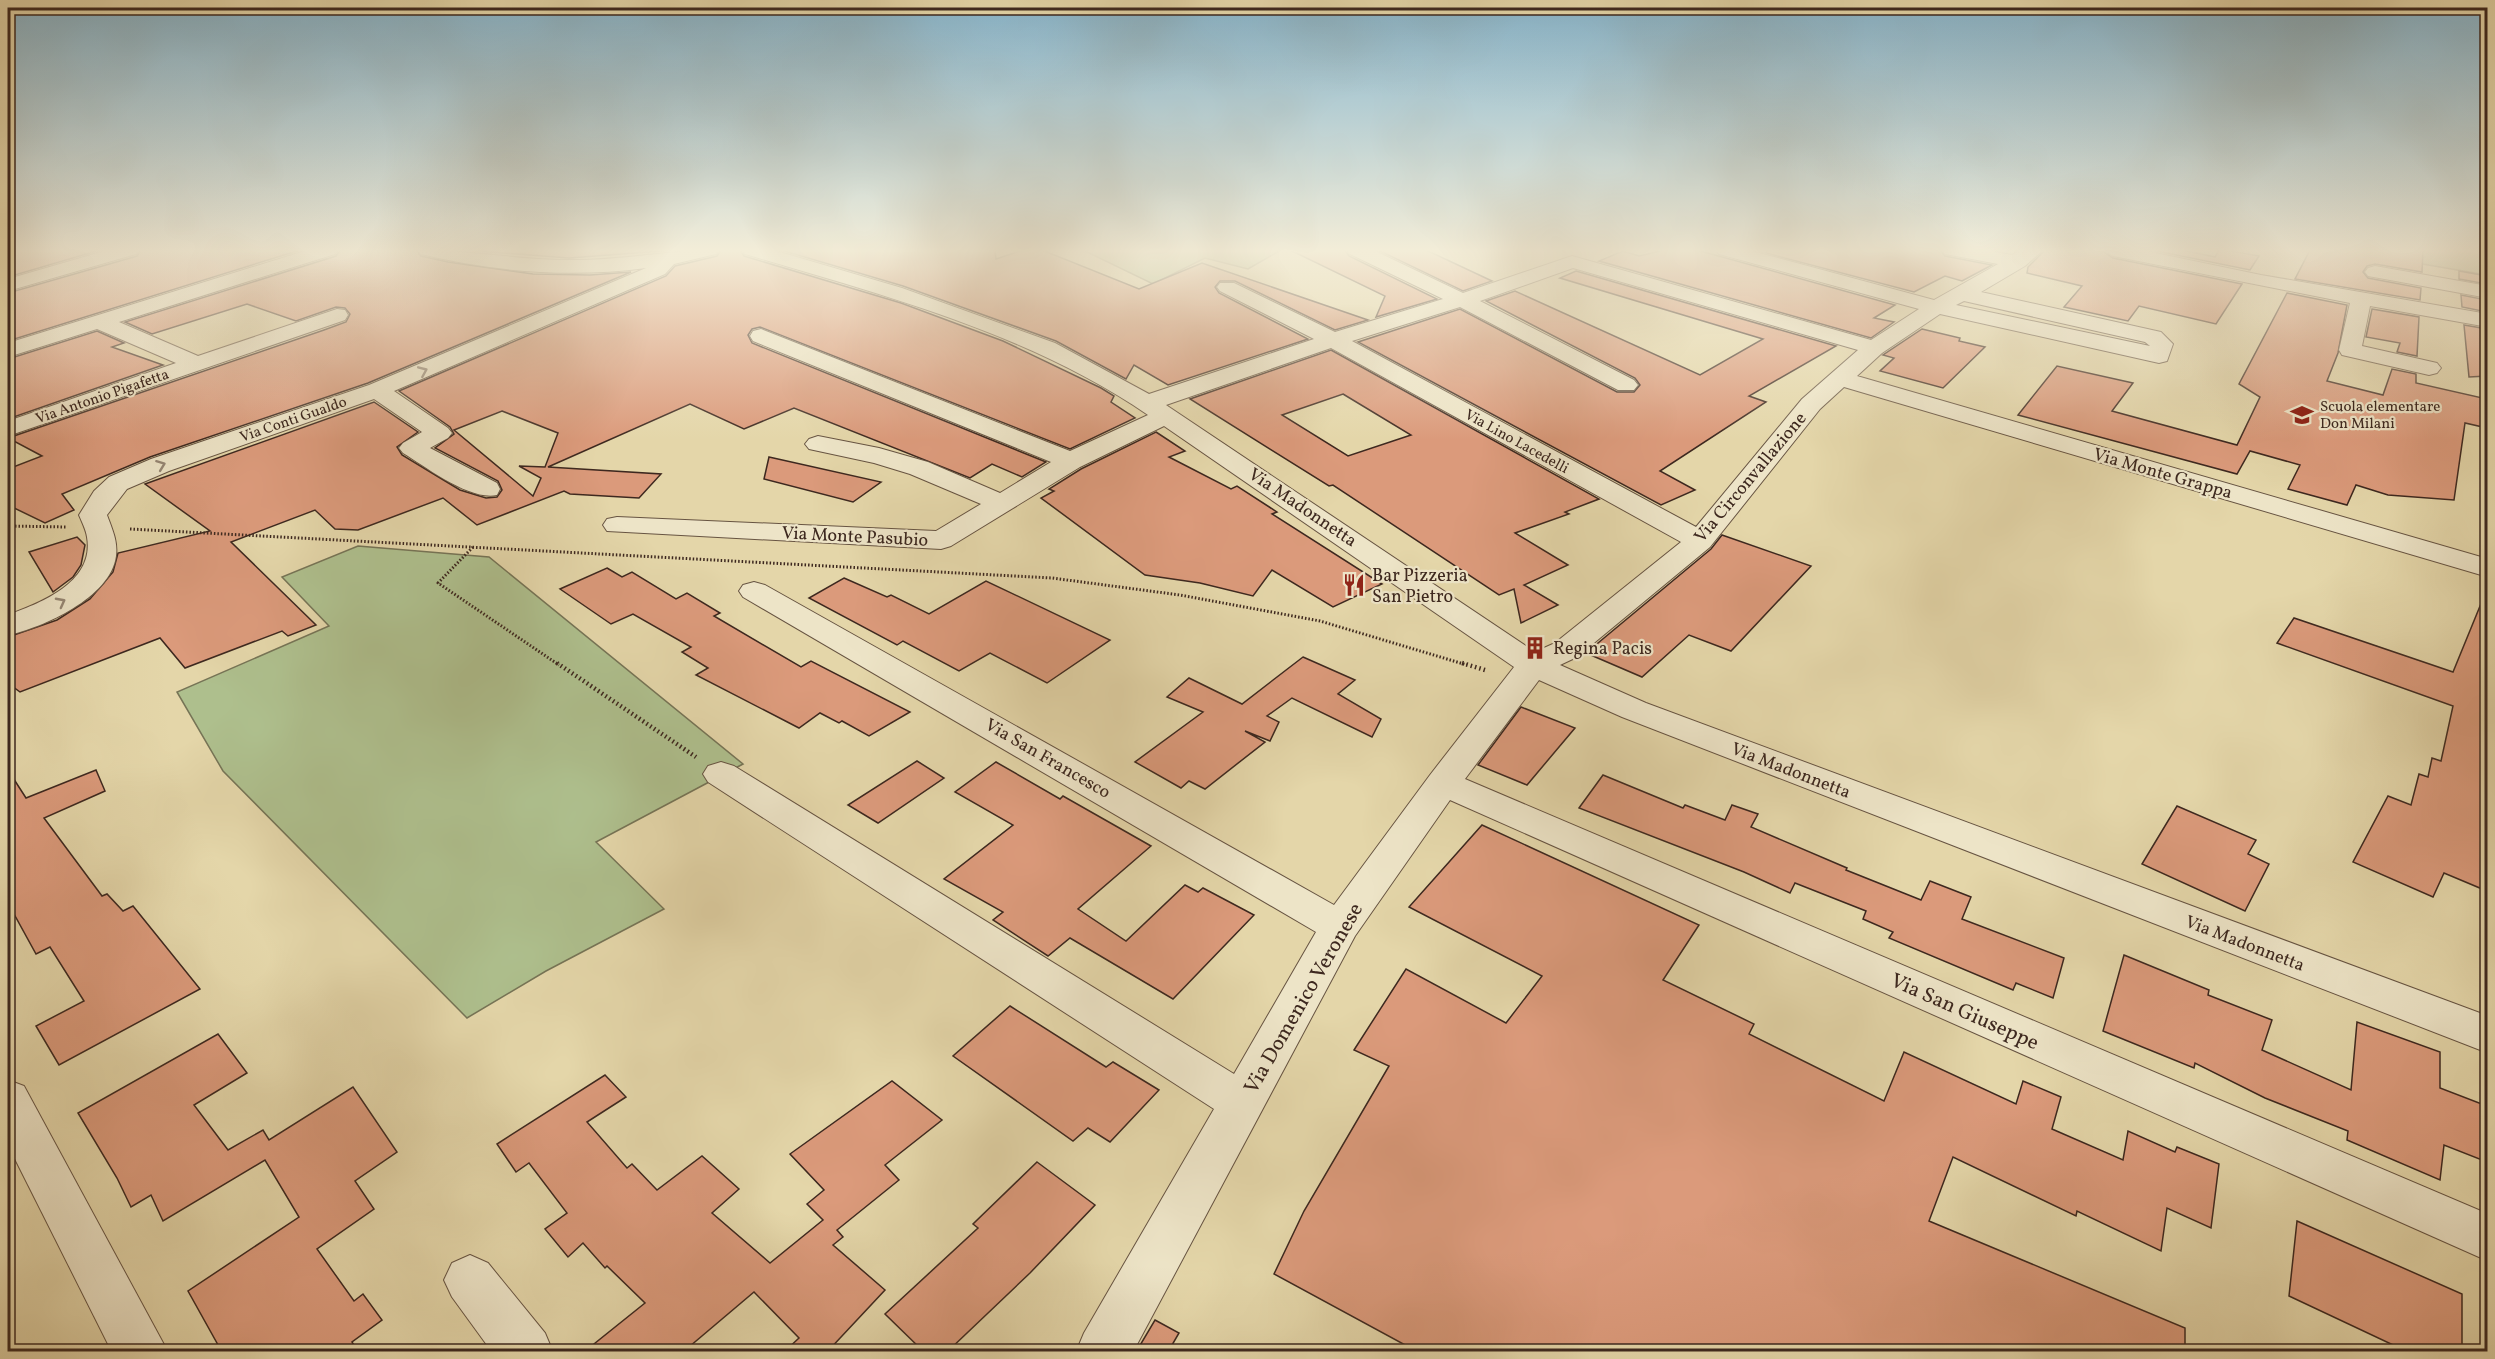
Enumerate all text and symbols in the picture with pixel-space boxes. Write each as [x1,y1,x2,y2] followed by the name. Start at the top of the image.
[33,365,172,430] street label: Via Antonio Pigafetta
[417,366,428,378] one-way arrow
[237,392,350,449] street label: Via Conti Gualdo
[2320,397,2440,435] place label: Scuola elementare Don Milani
[2289,402,2315,428] school or university icon: Scuola elementare Don Milani
[1460,405,1572,480] street label: Via Lino Lacedelli
[1689,407,1813,549] street label: Via Circonvallazione
[2090,443,2235,506] street label: Via Monte Grappa
[155,460,166,472] one-way arrow
[1243,463,1362,554] street label: Via Madonnetta
[781,521,929,554] street label: Via Monte Pasubio
[1372,564,1468,610] place label: Bar Pizzeria San Pietro
[1341,572,1367,598] restaurant icon: Bar Pizzeria San Pietro
[54,598,65,609] one-way arrow
[1522,635,1548,661] building icon: Regina Pacis
[1553,637,1652,662] place label: Regina Pacis
[980,713,1115,805] street label: Via San Francesco
[1727,737,1854,806] street label: Via Madonnetta
[1238,898,1371,1100] street label: Via Domenico Veronese
[2181,910,2308,979] street label: Via Madonnetta
[1886,967,2043,1058] street label: Via San Giuseppe

